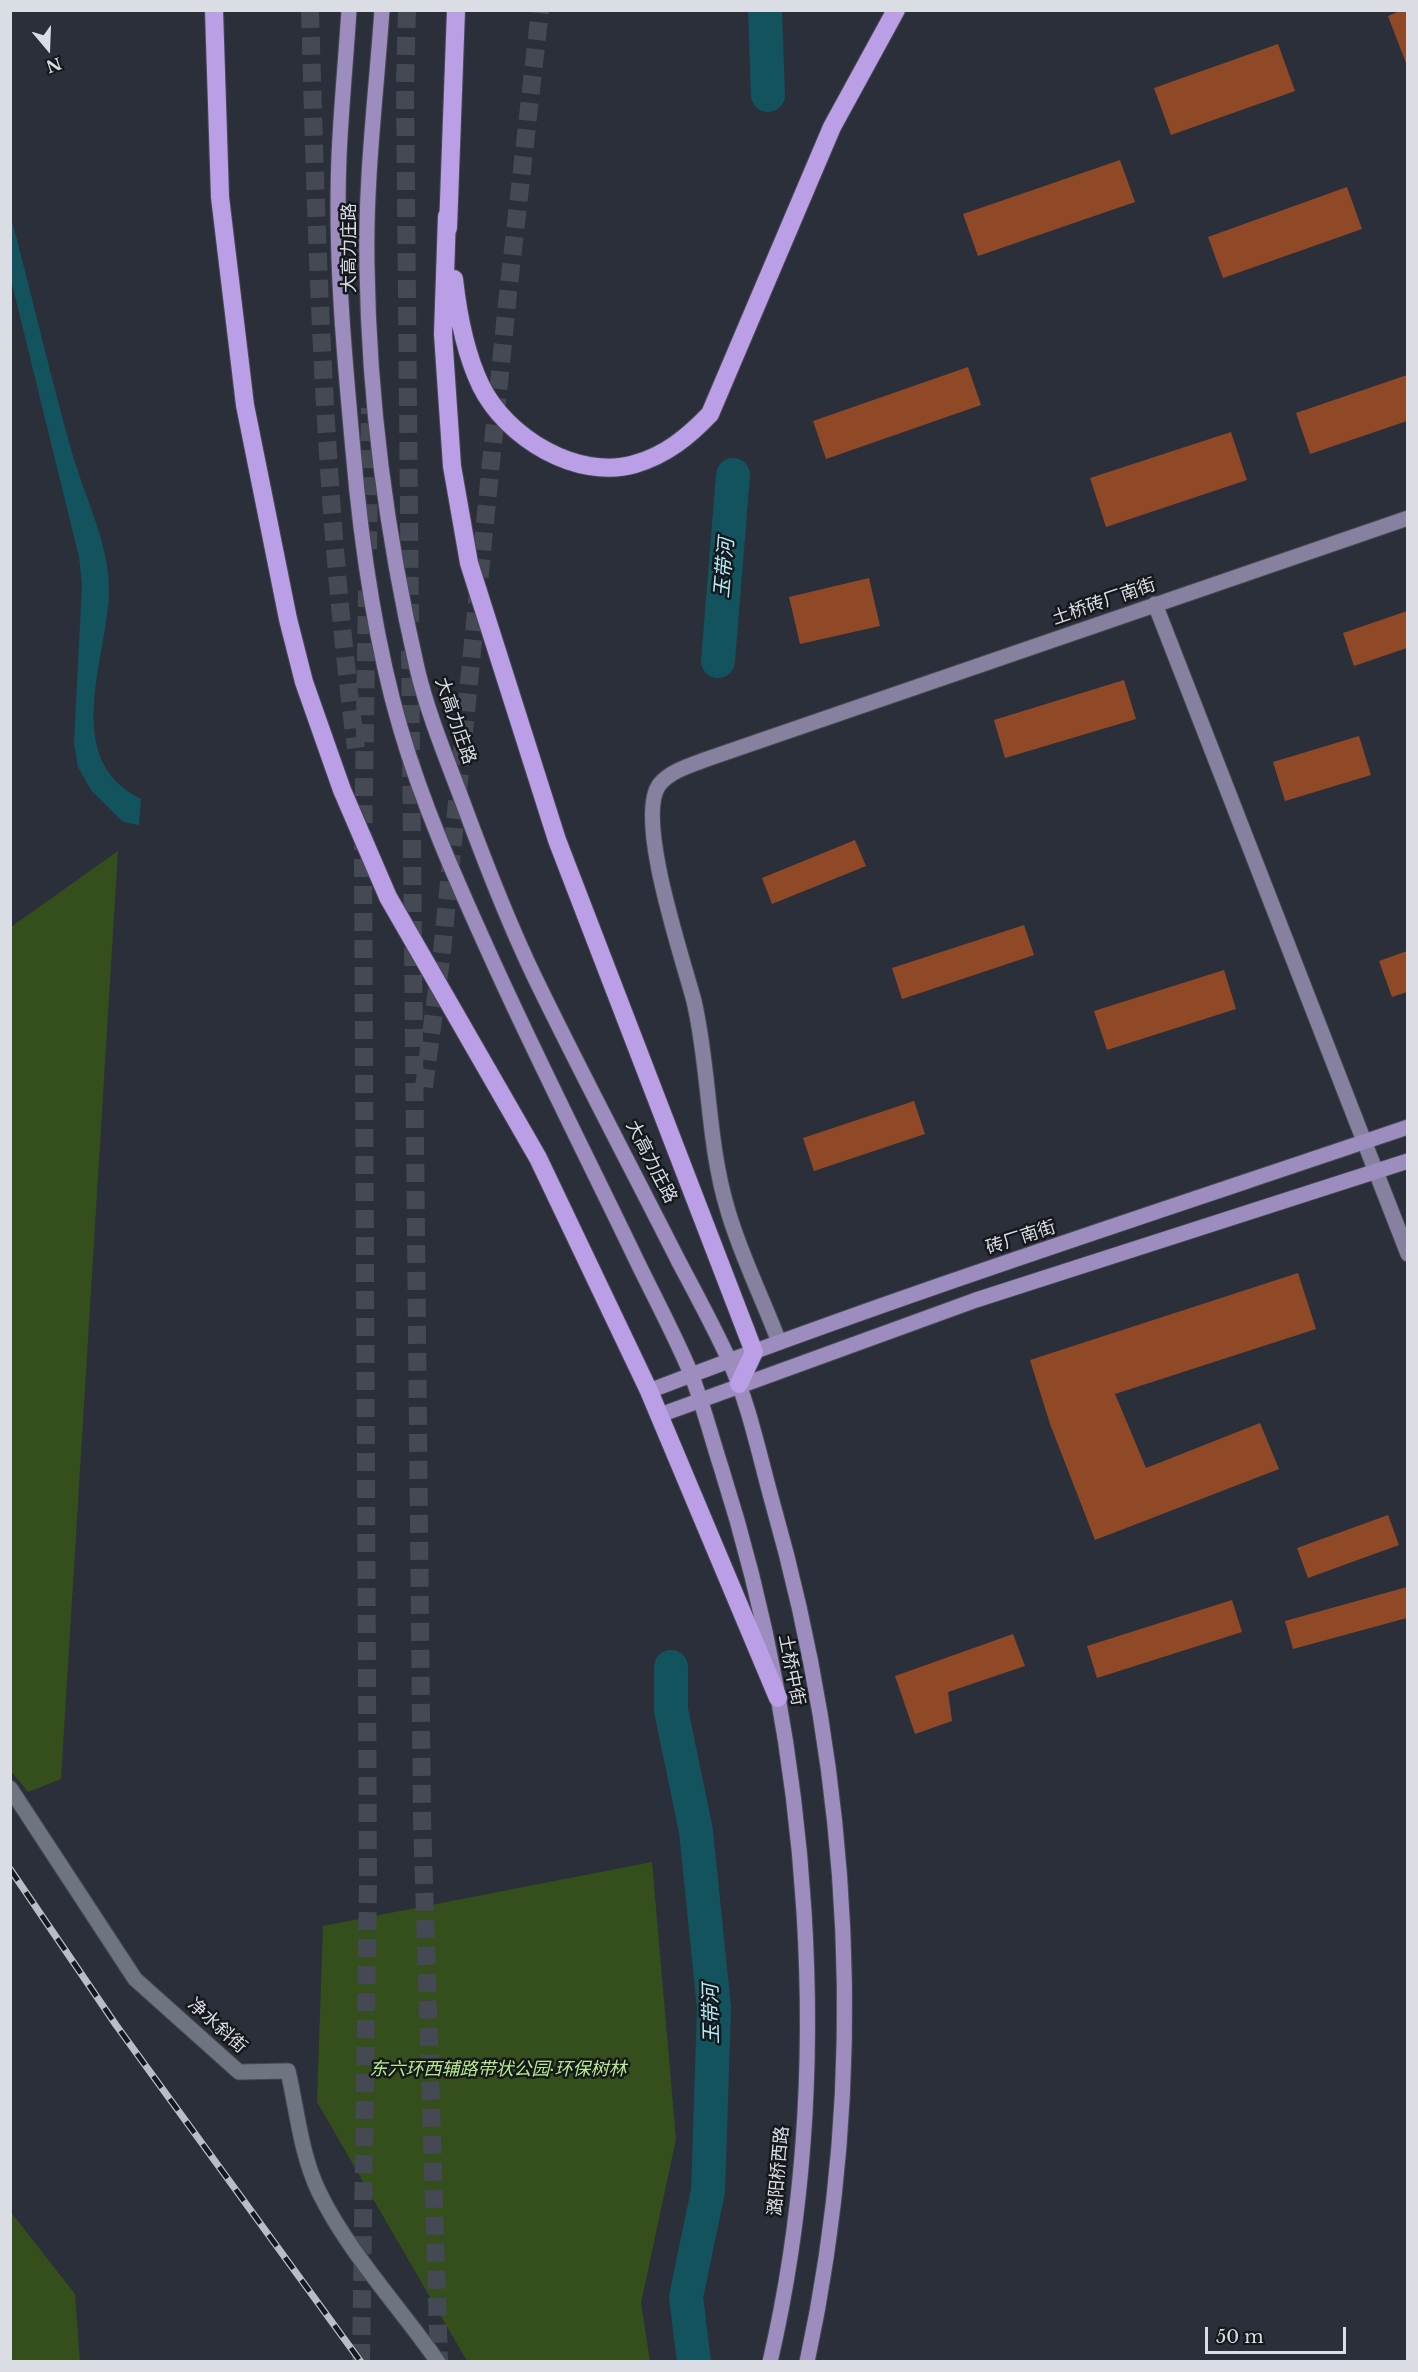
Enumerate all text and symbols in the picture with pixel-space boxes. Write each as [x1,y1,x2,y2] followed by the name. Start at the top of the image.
[18,18,78,78] north arrow
[43,53,64,77] text: N
[339,203,361,293] street label: 大高力庄路
[710,537,740,599] water label: 玉带河
[1049,574,1159,630] street label: 土桥砖厂南街
[430,675,480,767] street label: 大高力庄路
[621,1117,681,1207] street label: 大高力庄路
[983,1217,1059,1259] street label: 砖厂南街
[774,1633,808,1707] street label: 土桥中街
[699,1984,725,2044] water label: 玉带河
[183,1994,251,2058] street label: 净水斜街
[370,2059,626,2081] park label: 东六环西辅路带状公园·环保树林
[764,2125,794,2217] street label: 潞阳桥西路
[1208,2315,1349,2353] scale bar
[1216,2326,1264,2348] text: 50 m

